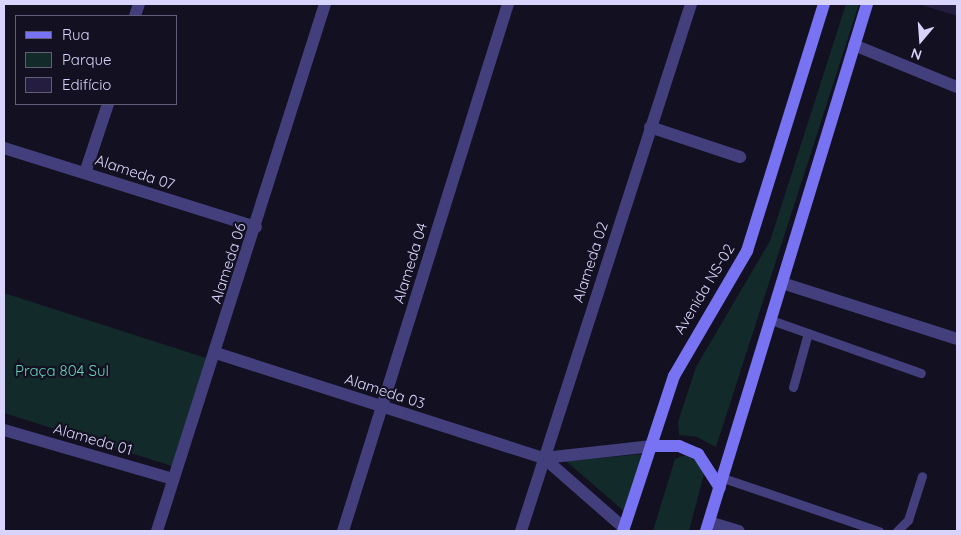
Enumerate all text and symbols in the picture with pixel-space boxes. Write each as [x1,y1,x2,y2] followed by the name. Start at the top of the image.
[15,15,178,105] legend
[896,15,946,65] north arrow
[62,25,90,44] text: Rua
[909,44,924,64] text: N
[62,50,112,69] text: Parque
[62,75,111,94] text: Edifício
[93,151,177,193] street label: Alameda 07
[568,219,612,305] street label: Alameda 02
[207,220,249,306] street label: Alameda 06
[389,220,431,306] street label: Alameda 04
[670,241,738,337] street label: Avenida NS-02
[15,362,109,380] park label: Praça 804 Sul
[343,370,427,412] street label: Alameda 03
[52,419,134,459] street label: Alameda 01

